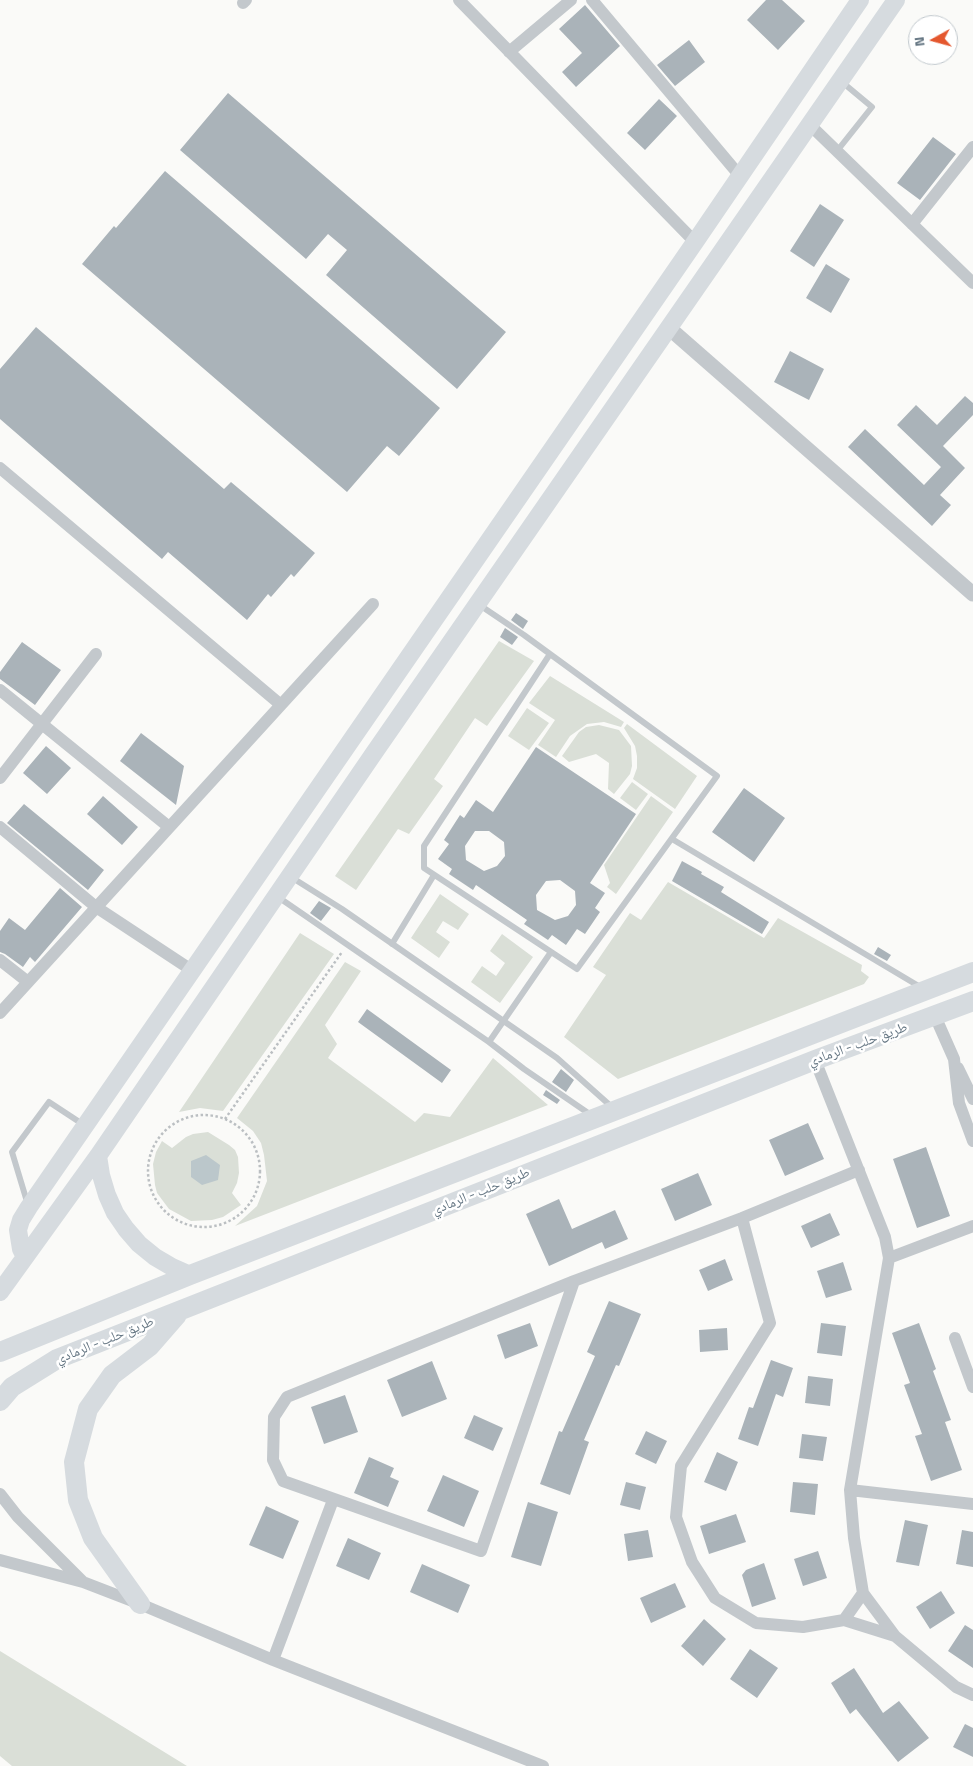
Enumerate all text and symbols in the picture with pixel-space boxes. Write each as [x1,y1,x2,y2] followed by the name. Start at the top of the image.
[908,15,958,65] north arrow
[908,36,930,48] text: N
[806,1019,910,1071] street label: طريق حلب - الرمادي
[430,1165,532,1219] street label: طريق حلب - الرمادي
[54,1314,156,1368] street label: طريق حلب - الرمادي

